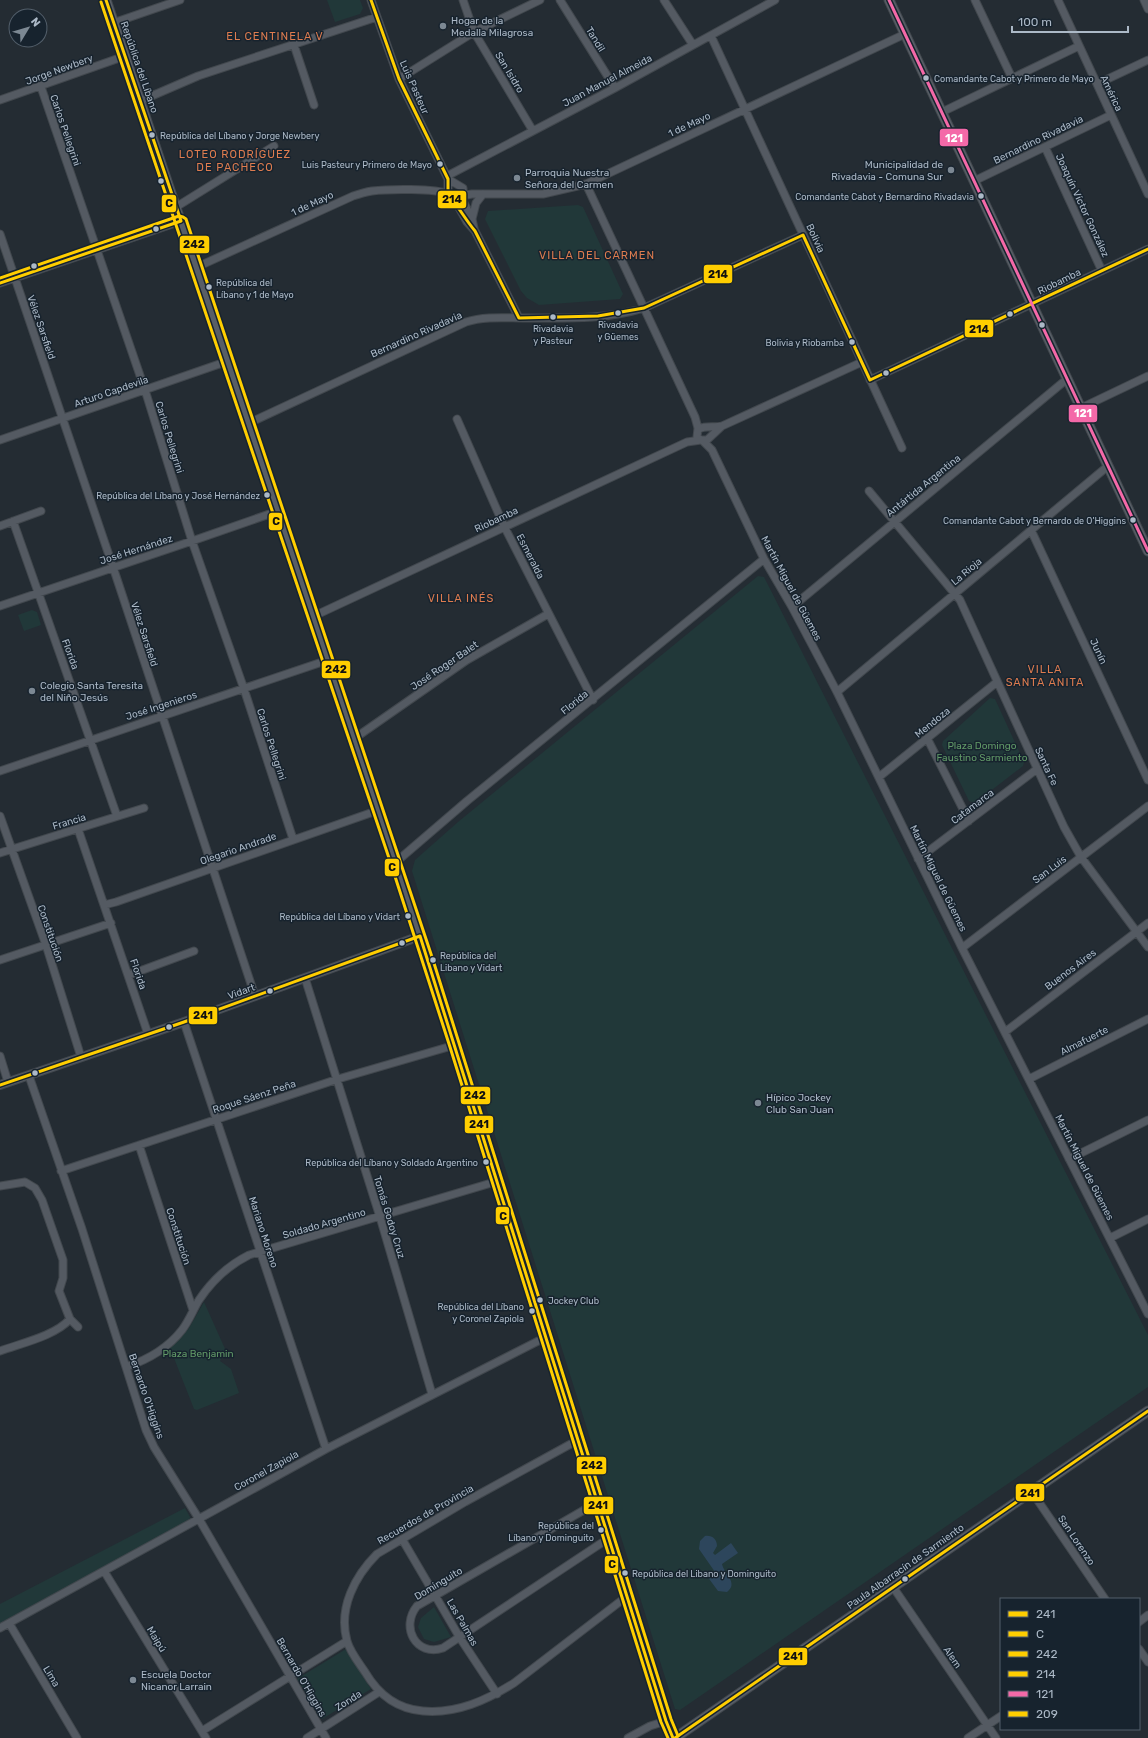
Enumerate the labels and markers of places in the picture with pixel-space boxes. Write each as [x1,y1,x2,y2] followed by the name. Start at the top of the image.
[451,15,533,39] place label: Hogar de la Medalla Milagrosa
[438,21,448,31] marker: Hogar de la Medalla Milagrosa
[921,73,931,83] marker: Comandante Cabot y Primero de Mayo
[934,74,1094,84] place label: Comandante Cabot y Primero de Mayo
[147,130,157,140] marker: República del Líbano y Jorge Newbery
[160,131,319,141] place label: República del Líbano y Jorge Newbery
[435,159,445,169] marker: Luis Pasteur y Primero de Mayo
[831,159,943,183] place label: Municipalidad de Rivadavia - Comuna Sur
[302,160,432,170] place label: Luis Pasteur y Primero de Mayo
[946,165,956,175] marker: Municipalidad de Rivadavia - Comuna Sur
[525,167,613,191] place label: Parroquia Nuestra Señora del Carmen
[512,173,522,183] marker: Parroquia Nuestra Señora del Carmen
[156,176,166,186] unlabelled marker
[976,191,986,201] marker: Comandante Cabot y Bernardino Rivadavia
[795,192,974,202] place label: Comandante Cabot y Bernardino Rivadavia
[151,224,161,234] unlabelled marker
[29,261,39,271] unlabelled marker
[216,278,294,300] place label: República del Líbano y 1 de Mayo
[204,282,214,292] marker: República del Líbano y 1 de Mayo
[613,308,623,318] marker: Rivadavia y Güemes
[1005,309,1015,319] unlabelled marker
[548,312,558,322] marker: Rivadavia y Pasteur
[597,320,639,342] place label: Rivadavia y Güemes
[1037,320,1047,330] unlabelled marker
[533,324,573,346] place label: Rivadavia y Pasteur
[847,337,857,347] marker: Bolivia y Riobamba
[766,338,844,348] place label: Bolivia y Riobamba
[881,368,891,378] unlabelled marker
[262,490,272,500] marker: República del Líbano y José Hernández
[96,491,260,501] place label: República del Líbano y José Hernández
[1128,515,1138,525] marker: Comandante Cabot y Bernardo de O'Higgins
[943,516,1126,526] place label: Comandante Cabot y Bernardo de O'Higgins
[40,680,143,704] place label: Colegio Santa Teresita del Niño Jesús
[27,686,37,696] marker: Colegio Santa Teresita del Niño Jesús
[403,911,413,921] marker: República del Líbano y Vidart
[280,912,400,922] place label: República del Líbano y Vidart
[397,938,407,948] unlabelled marker
[440,951,503,973] place label: República del Libano y Vidart
[428,955,438,965] marker: República del Libano y Vidart
[265,986,275,996] unlabelled marker
[164,1022,174,1032] unlabelled marker
[30,1068,40,1078] unlabelled marker
[766,1092,834,1116] place label: Hípico Jockey Club San Juan
[753,1098,763,1108] marker: Hípico Jockey Club San Juan
[481,1157,491,1167] marker: República del Líbano y Soldado Argentino
[305,1158,478,1168] place label: República del Líbano y Soldado Argentino
[535,1295,545,1305] marker: Jockey Club
[548,1296,599,1306] place label: Jockey Club
[437,1302,524,1324] place label: República del Líbano y Coronel Zapiola
[527,1306,537,1316] marker: República del Líbano y Coronel Zapiola
[508,1521,594,1543] place label: República del Líbano y Dominguito
[596,1525,606,1535] marker: República del Líbano y Dominguito
[620,1568,630,1578] marker: República del Libano y Dominguito
[632,1569,776,1579] place label: República del Libano y Dominguito
[900,1574,910,1584] unlabelled marker
[141,1669,212,1693] place label: Escuela Doctor Nicanor Larrain
[128,1675,138,1685] marker: Escuela Doctor Nicanor Larrain

